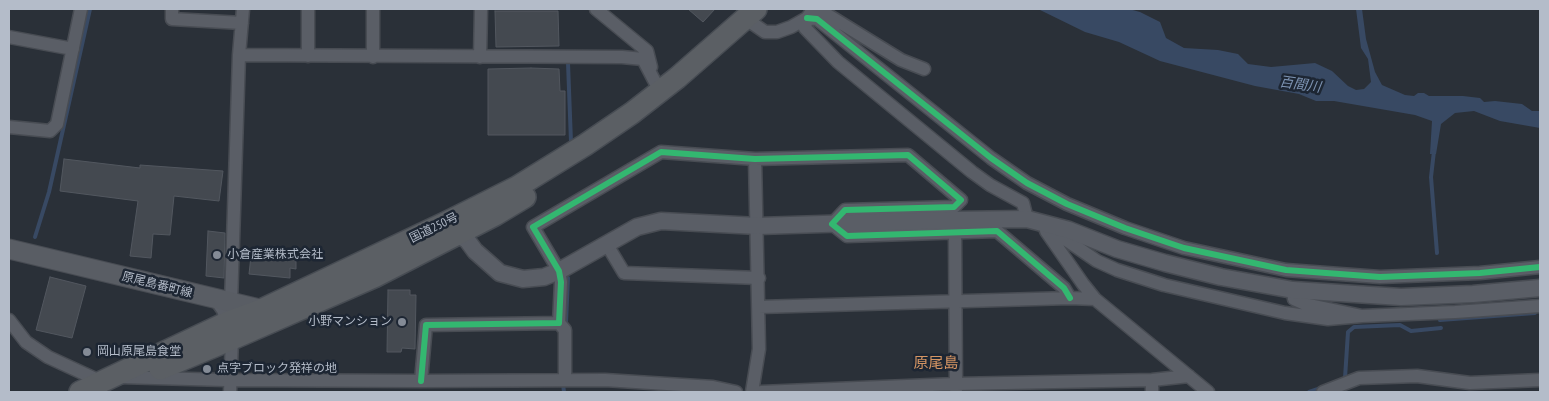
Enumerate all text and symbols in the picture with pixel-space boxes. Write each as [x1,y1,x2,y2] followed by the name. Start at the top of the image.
[1278,74,1322,96] water label: 百間川
[407,210,461,246] street label: 国道250号
[227,248,323,262] place label: 小倉産業株式会社
[211,249,223,261] marker: 小倉産業株式会社
[120,269,194,301] street label: 原尾島番町線
[308,315,392,329] place label: 小野マンション
[396,316,408,328] marker: 小野マンション
[97,345,181,359] place label: 岡山原尾島食堂
[81,346,93,358] marker: 岡山原尾島食堂
[914,355,958,373] district label: 原尾島
[217,362,337,376] place label: 点字ブロック発祥の地
[201,363,213,375] marker: 点字ブロック発祥の地

